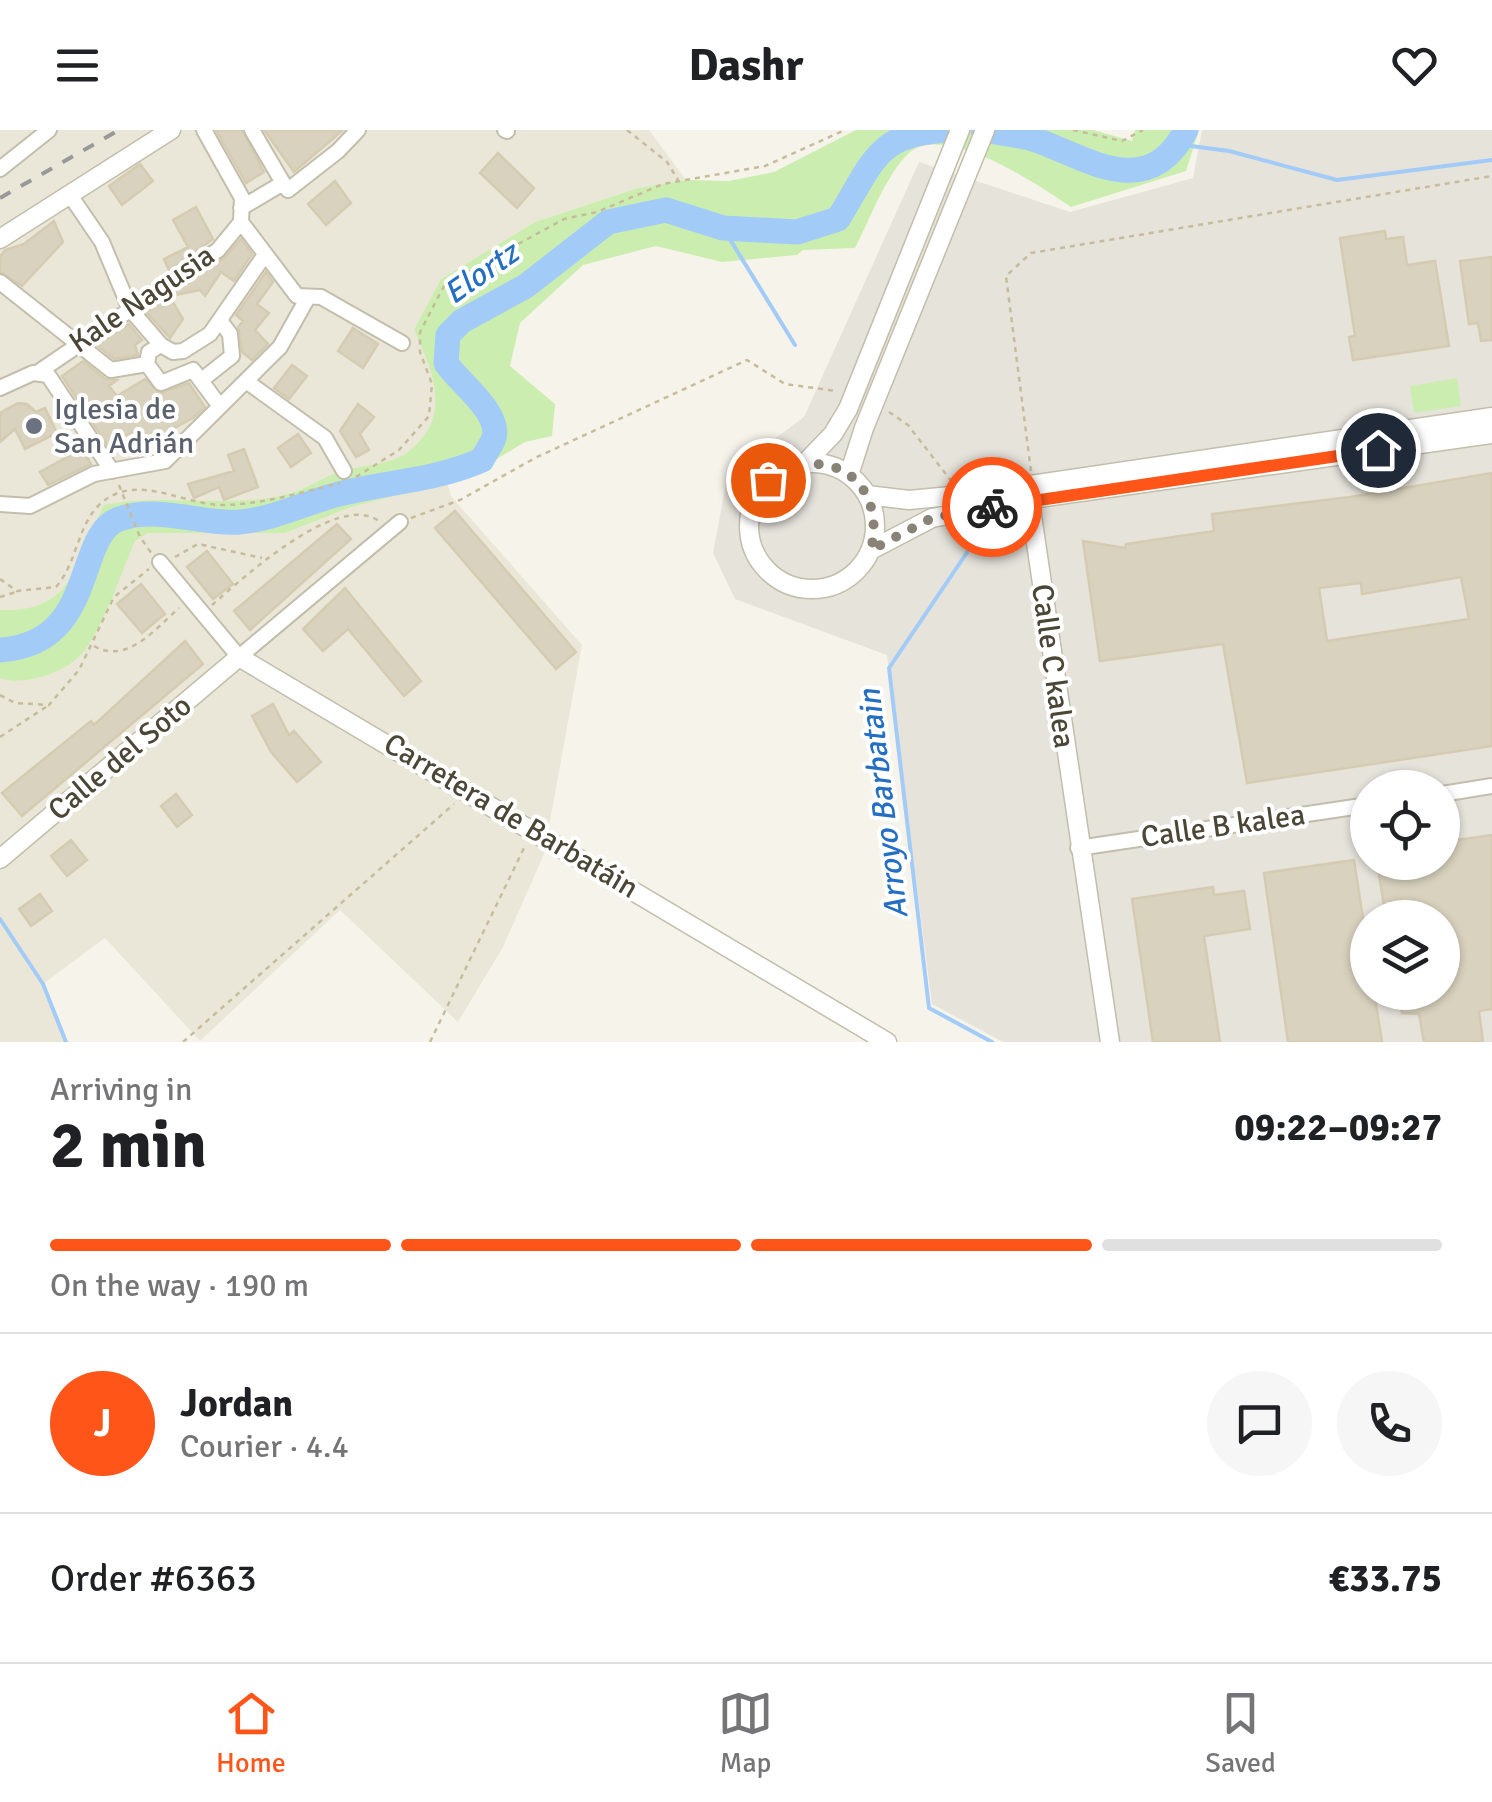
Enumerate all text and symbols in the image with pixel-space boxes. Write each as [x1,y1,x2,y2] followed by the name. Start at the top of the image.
[50,38,105,93] icon: menu
[689,38,803,93] text: Dashr
[1387,38,1442,93] icon: heart
[436,232,528,313] water label: Elortz
[62,237,222,361] street label: Kale Nagusia
[54,391,194,462] place label: Iglesia de San Adrián
[1336,408,1421,493] pin
[23,415,45,437] marker: Iglesia de San Adrián
[1351,423,1406,478] icon: home
[726,438,811,523] pin
[741,453,796,508] icon: bag
[942,457,1042,557] courier
[965,480,1020,535] icon: bike
[1023,582,1083,750] street label: Calle C kalea
[849,686,916,921] water label: Arroyo Barbatain
[41,687,199,829] street label: Calle del Soto
[377,725,645,907] street label: Carretera de Barbatáin
[1350,770,1460,1010] map controls
[1350,770,1460,880] button: locate
[1138,796,1308,856] street label: Calle B kalea
[1350,900,1460,1010] button: layers
[50,1070,192,1109] text: Arriving in
[1234,1104,1442,1151] text: 09:22–09:27
[50,1106,207,1186] text: 2 min
[50,1266,309,1305] text: On the way · 190 m
[1207,1371,1312,1476] button: chat
[1337,1371,1442,1476] button: phone
[180,1380,293,1427] text: Jordan
[94,1400,111,1447] text: J
[180,1427,349,1466] text: Courier · 4.4
[50,1555,257,1602] text: Order #6363
[1329,1555,1442,1602] text: €33.75
[216,1686,286,1780] tab: Home
[718,1686,773,1780] tab: Map
[1205,1686,1276,1780] tab: Saved

